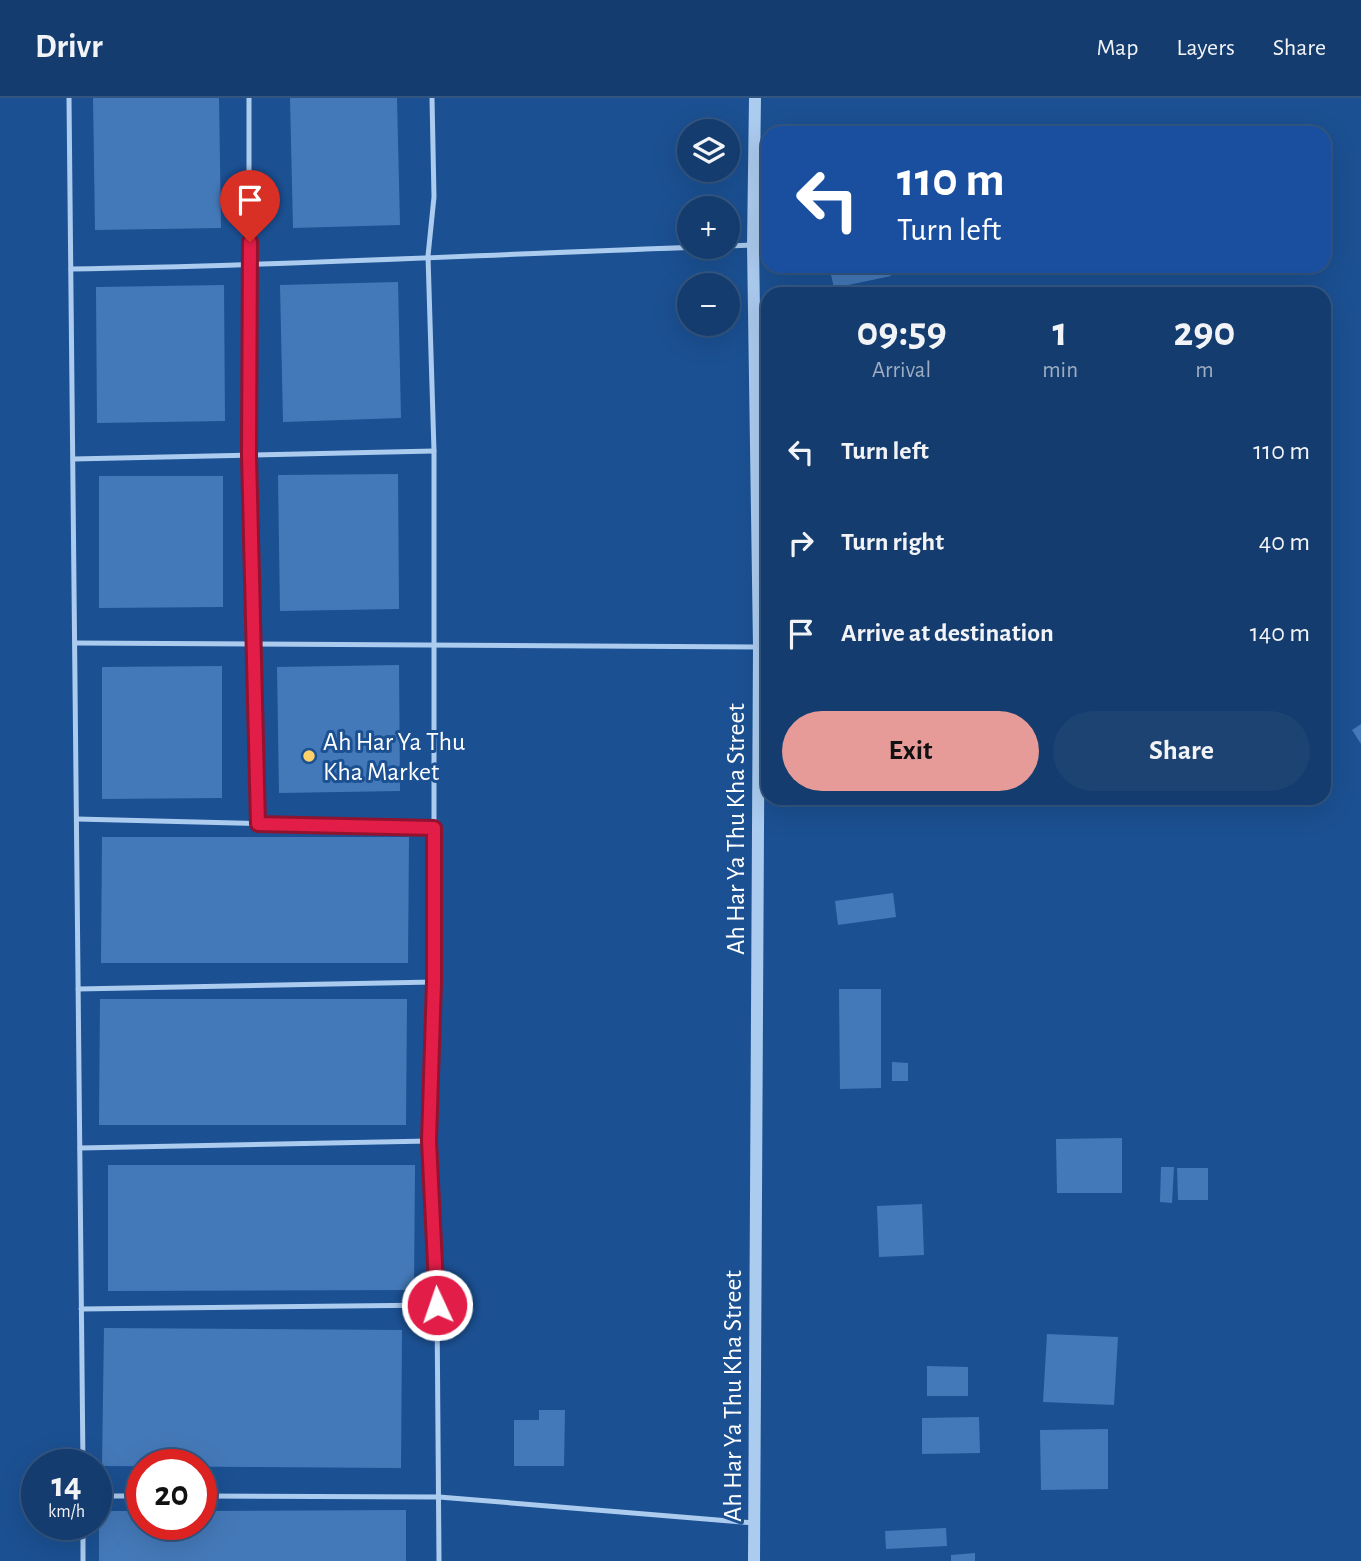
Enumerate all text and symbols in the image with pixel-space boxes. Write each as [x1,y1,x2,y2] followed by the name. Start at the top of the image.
[35,31,103,64] text: Drivr
[1096,36,1138,60] text: Map
[1176,36,1235,60] text: Layers
[1273,36,1326,60] text: Share
[677,119,740,336] map controls
[677,119,740,182] button: layers
[782,154,873,245] icon: left
[897,156,1005,205] text: 110 m
[220,170,280,242] pin
[231,181,269,219] icon: arrive
[677,196,740,259] button: +
[897,214,1001,246] text: Turn left
[677,273,740,336] button: −
[856,311,947,353] text: 09:59
[1053,311,1068,353] text: 1
[1174,311,1235,353] text: 290
[872,359,931,382] text: Arrival
[1042,359,1078,382] text: min
[1195,359,1214,382] text: m
[782,433,820,471] icon: left
[841,438,929,464] text: Turn left
[1253,438,1310,464] text: 110 m
[782,524,820,562] icon: right
[841,529,944,555] text: Turn right
[1259,529,1310,555] text: 40 m
[782,615,820,653] icon: arrive
[841,620,1054,646] text: Arrive at destination
[1250,620,1310,646] text: 140 m
[723,703,749,955] street label: Ah Har Ya Thu Kha Street
[782,711,1039,791] button: Exit
[1053,711,1310,791] button: Share
[323,729,465,785] place label: Ah Har Ya Thu Kha Market
[301,748,317,764] marker: Ah Har Ya Thu Kha Market
[400,1268,474,1342] position arrow
[720,1270,746,1522] street label: Ah Har Ya Thu Kha Street
[126,1449,217,1540] speed limit sign: 20
[51,1468,82,1503] text: 14
[48,1503,85,1521] text: km/h

